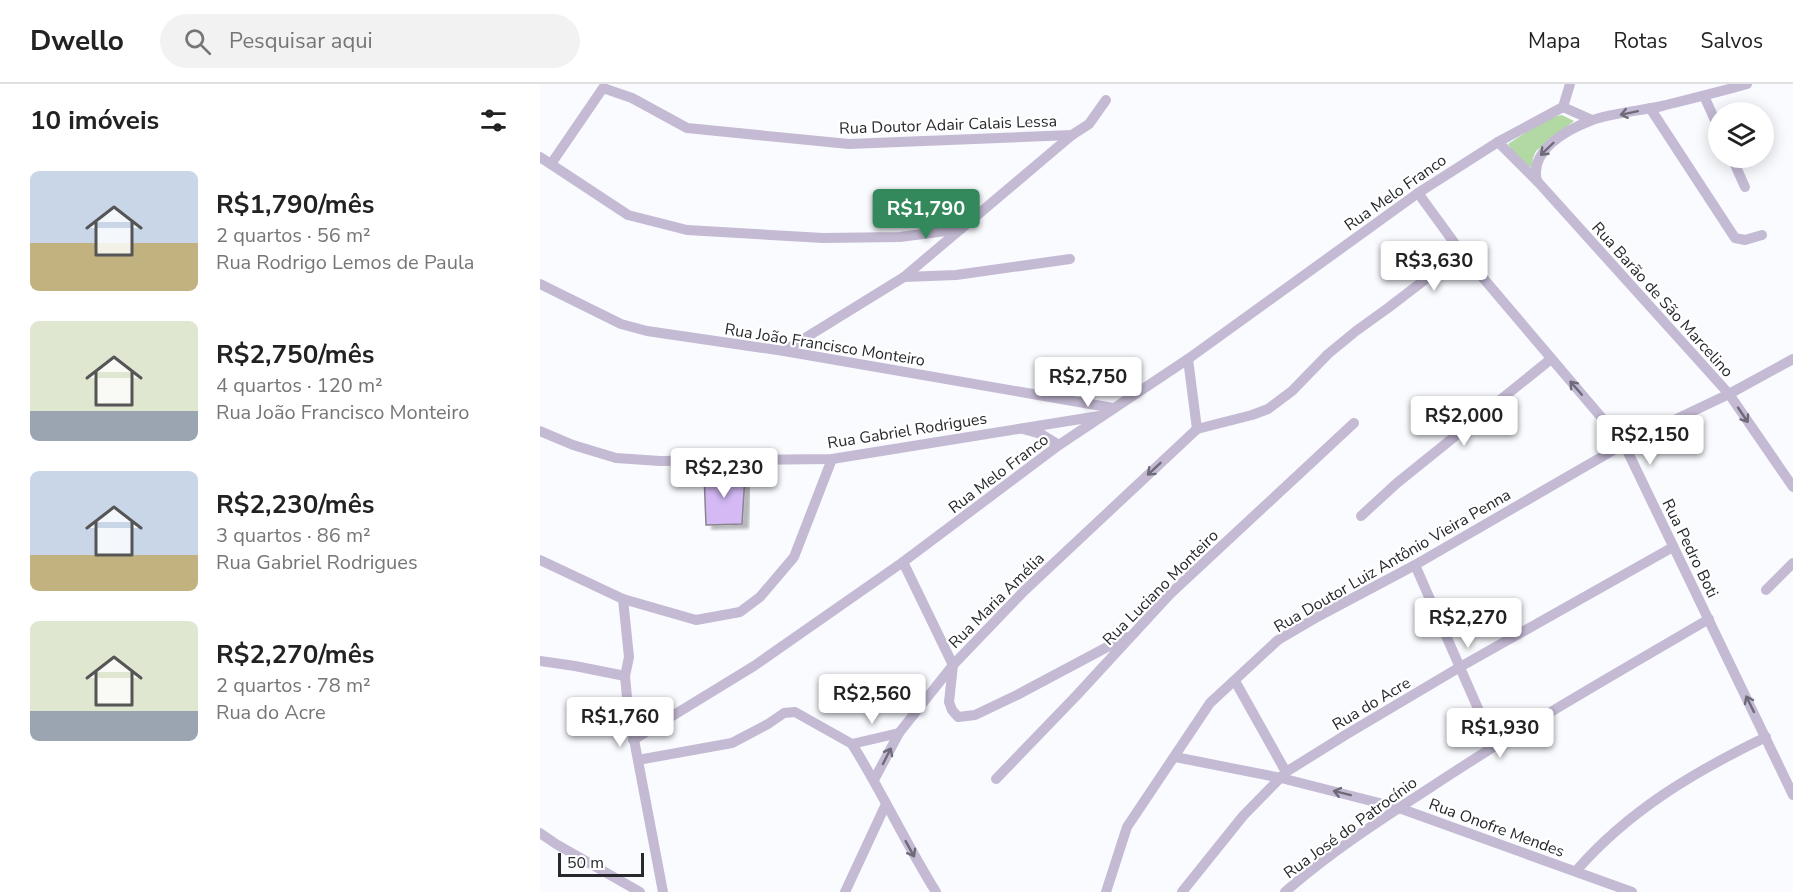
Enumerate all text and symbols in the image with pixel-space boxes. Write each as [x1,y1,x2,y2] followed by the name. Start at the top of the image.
[160,14,580,68] search box
[30,22,124,60] text: Dwello
[181,25,214,58] icon: search
[229,26,373,56] text: Pesquisar aqui
[1528,27,1581,55] text: Mapa
[1614,27,1668,55] text: Rotas
[1701,27,1763,55] text: Salvos
[1708,102,1774,168] map controls
[1708,102,1774,168] button: layers
[30,103,159,138] text: 10 imóveis
[477,104,510,137] icon: filters
[1619,108,1639,119] one-way arrow
[839,110,1057,140] street label: Rua Doutor Adair Calais Lessa
[1540,142,1555,156] one-way arrow
[1340,149,1451,236] street label: Rua Melo Franco
[216,187,374,222] text: R$1,790/mês
[871,189,981,240] pin: R$1,790
[78,195,150,267] icon: home
[887,195,965,222] text: R$1,790
[1587,217,1738,382] street label: Rua Barão de São Marcelino
[216,222,371,249] text: 2 quartos · 56 m²
[1379,241,1489,292] pin: R$3,630
[1395,247,1473,274] text: R$3,630
[216,249,474,276] text: Rua Rodrigo Lemos de Paula
[723,318,927,372] street label: Rua João Francisco Monteiro
[216,337,374,372] text: R$2,750/mês
[78,345,150,417] icon: home
[1033,357,1143,408] pin: R$2,750
[1049,363,1127,390] text: R$2,750
[216,372,383,399] text: 4 quartos · 120 m²
[1569,381,1583,396] one-way arrow
[1409,396,1519,447] pin: R$2,000
[216,399,469,426] text: Rua João Francisco Monteiro
[1425,402,1503,429] text: R$2,000
[1737,406,1750,423] one-way arrow
[826,408,989,454] street label: Rua Gabriel Rodrigues
[1595,415,1705,466] pin: R$2,150
[1611,421,1689,448] text: R$2,150
[944,429,1053,519] street label: Rua Melo Franco
[669,448,779,499] pin: R$2,230
[685,454,763,481] text: R$2,230
[1147,462,1162,476] one-way arrow
[1270,484,1515,638] street label: Rua Doutor Luiz Antônio Vieira Penna
[216,487,374,522] text: R$2,230/mês
[78,495,150,567] icon: home
[1657,495,1724,602] street label: Rua Pedro Boti
[216,522,371,549] text: 3 quartos · 86 m²
[1098,525,1224,650] street label: Rua Luciano Monteiro
[944,548,1049,653] street label: Rua Maria Amélia
[216,549,418,576] text: Rua Gabriel Rodrigues
[1413,598,1523,649] pin: R$2,270
[1429,604,1507,631] text: R$2,270
[216,637,374,672] text: R$2,270/mês
[78,645,150,717] icon: home
[216,672,371,699] text: 2 quartos · 78 m²
[1328,672,1415,736] street label: Rua do Acre
[817,674,927,725] pin: R$2,560
[833,680,911,707] text: R$2,560
[1744,696,1756,714] one-way arrow
[565,697,675,748] pin: R$1,760
[216,699,326,726] text: Rua do Acre
[581,703,659,730] text: R$1,760
[1445,708,1555,759] pin: R$1,930
[1461,714,1539,741] text: R$1,930
[881,748,893,766] one-way arrow
[1279,772,1422,884] street label: Rua José do Patrocínio
[1333,787,1352,799] one-way arrow
[1426,793,1568,863] street label: Rua Onofre Mendes
[905,839,916,857] one-way arrow
[558,850,644,878] scale bar
[567,852,604,874] text: 50 m

